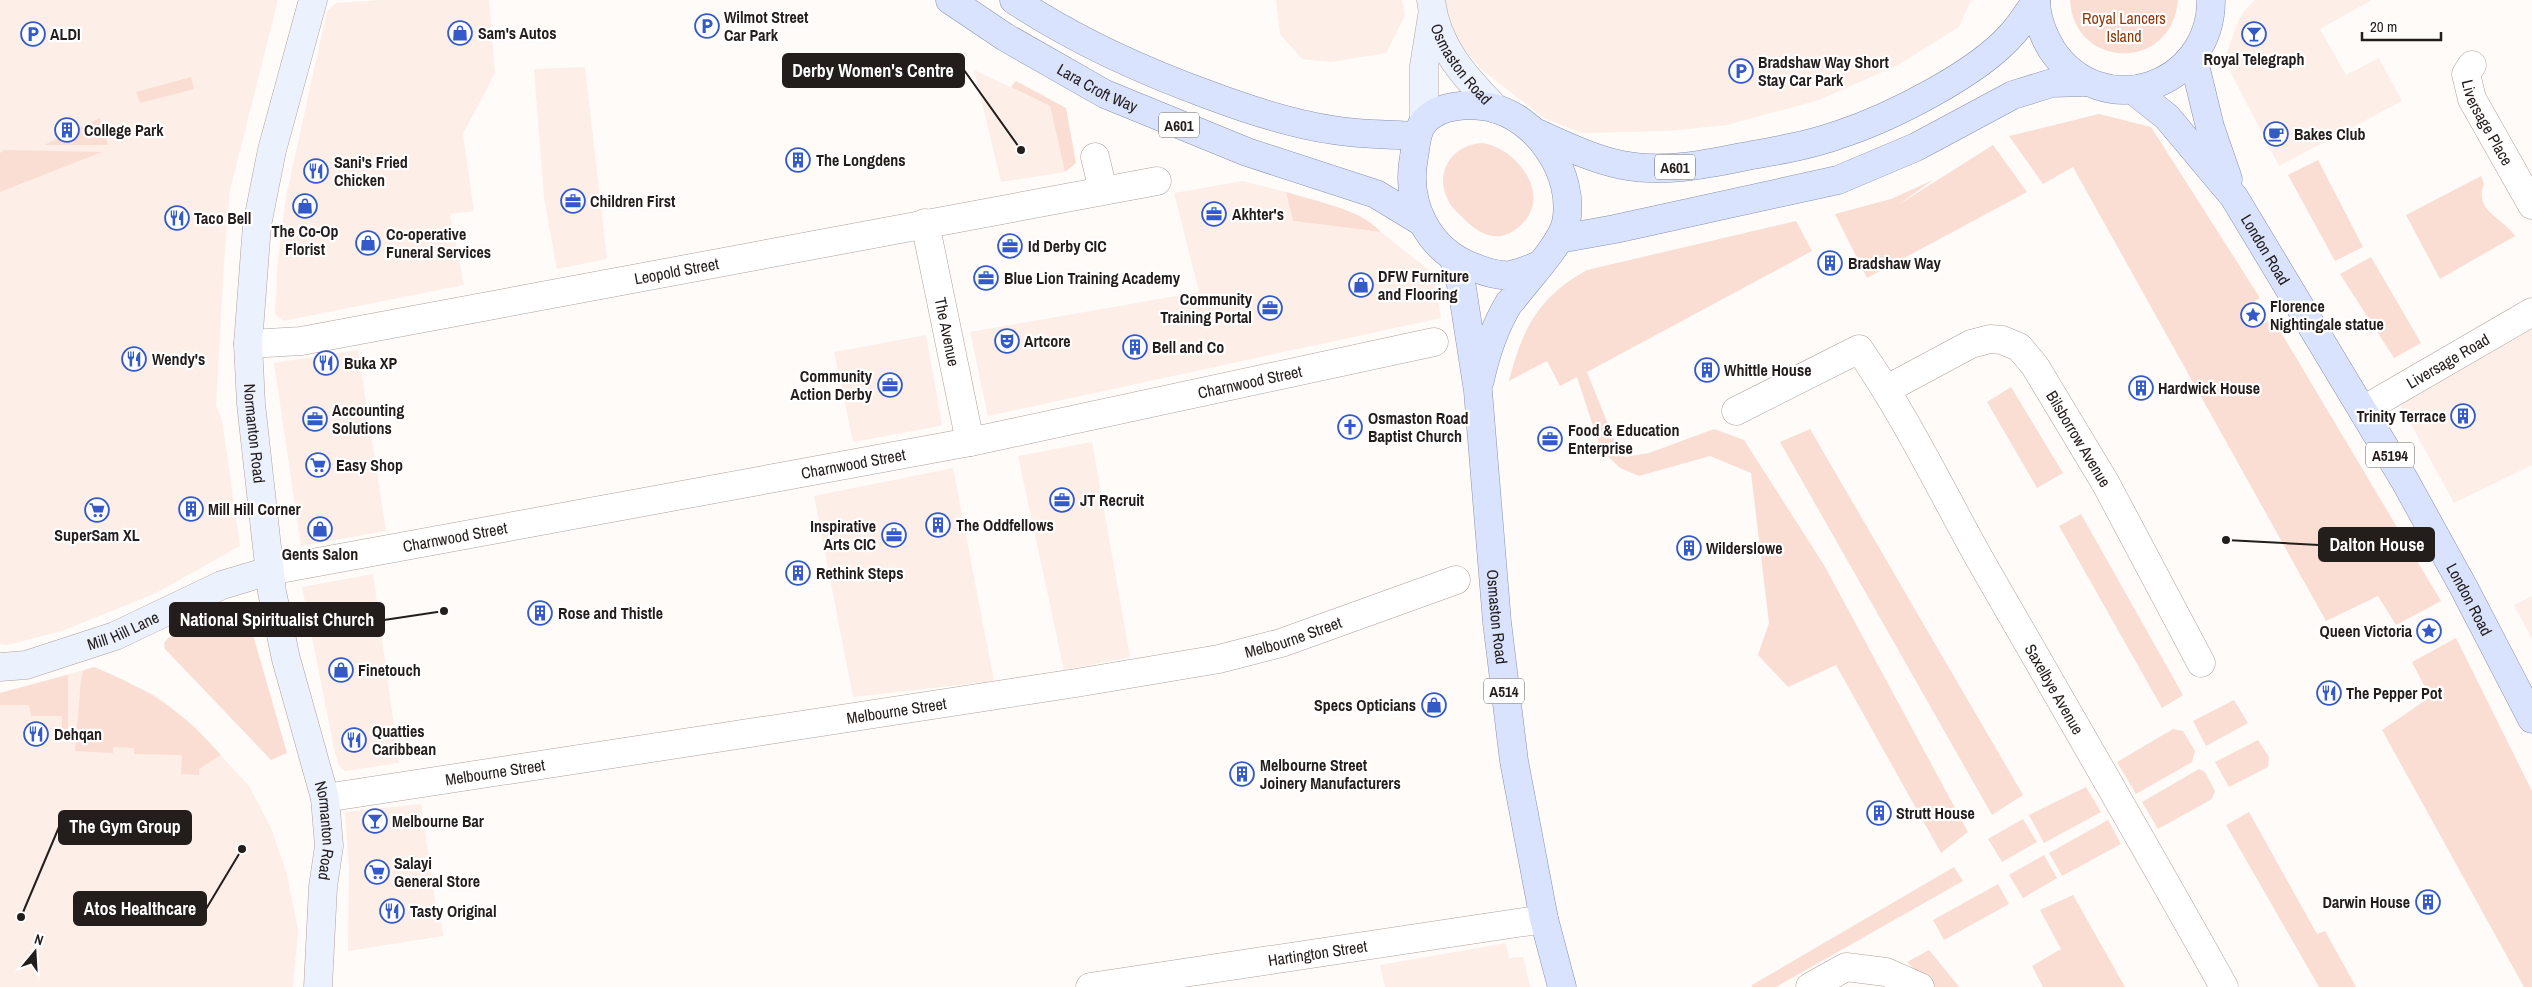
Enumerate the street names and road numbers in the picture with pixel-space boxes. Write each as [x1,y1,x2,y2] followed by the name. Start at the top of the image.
[1426,20,1497,109] street label: Osmaston Road
[1053,58,1142,117] street label: Lara Croft Way
[2457,77,2518,169] street label: Liversage Place
[1159,112,1199,138] road number: A601
[1655,154,1695,180] road number: A601
[2236,210,2295,289] street label: London Road
[632,252,721,289] street label: Leopold Street
[930,295,965,368] street label: The Avenue
[2402,328,2493,394] street label: Liversage Road
[1196,360,1304,404] street label: Charnwood Street
[239,383,271,484] street label: Normanton Road
[2041,386,2116,491] street label: Bilsborrow Avenue
[2366,442,2414,468] road number: A5194
[799,443,908,484] street label: Charnwood Street
[401,516,509,557] street label: Charnwood Street
[2441,559,2498,639] street label: London Road
[1482,569,1513,665] street label: Osmaston Road
[84,606,162,655] street label: Mill Hill Lane
[1242,611,1345,663] street label: Melbourne Street
[2020,640,2089,738] street label: Saxelbye Avenue
[1484,678,1524,704] road number: A514
[845,692,948,729] street label: Melbourne Street
[444,753,547,790] street label: Melbourne Street
[310,778,340,882] street label: Normanton Road
[1266,935,1369,971] street label: Hartington Street

